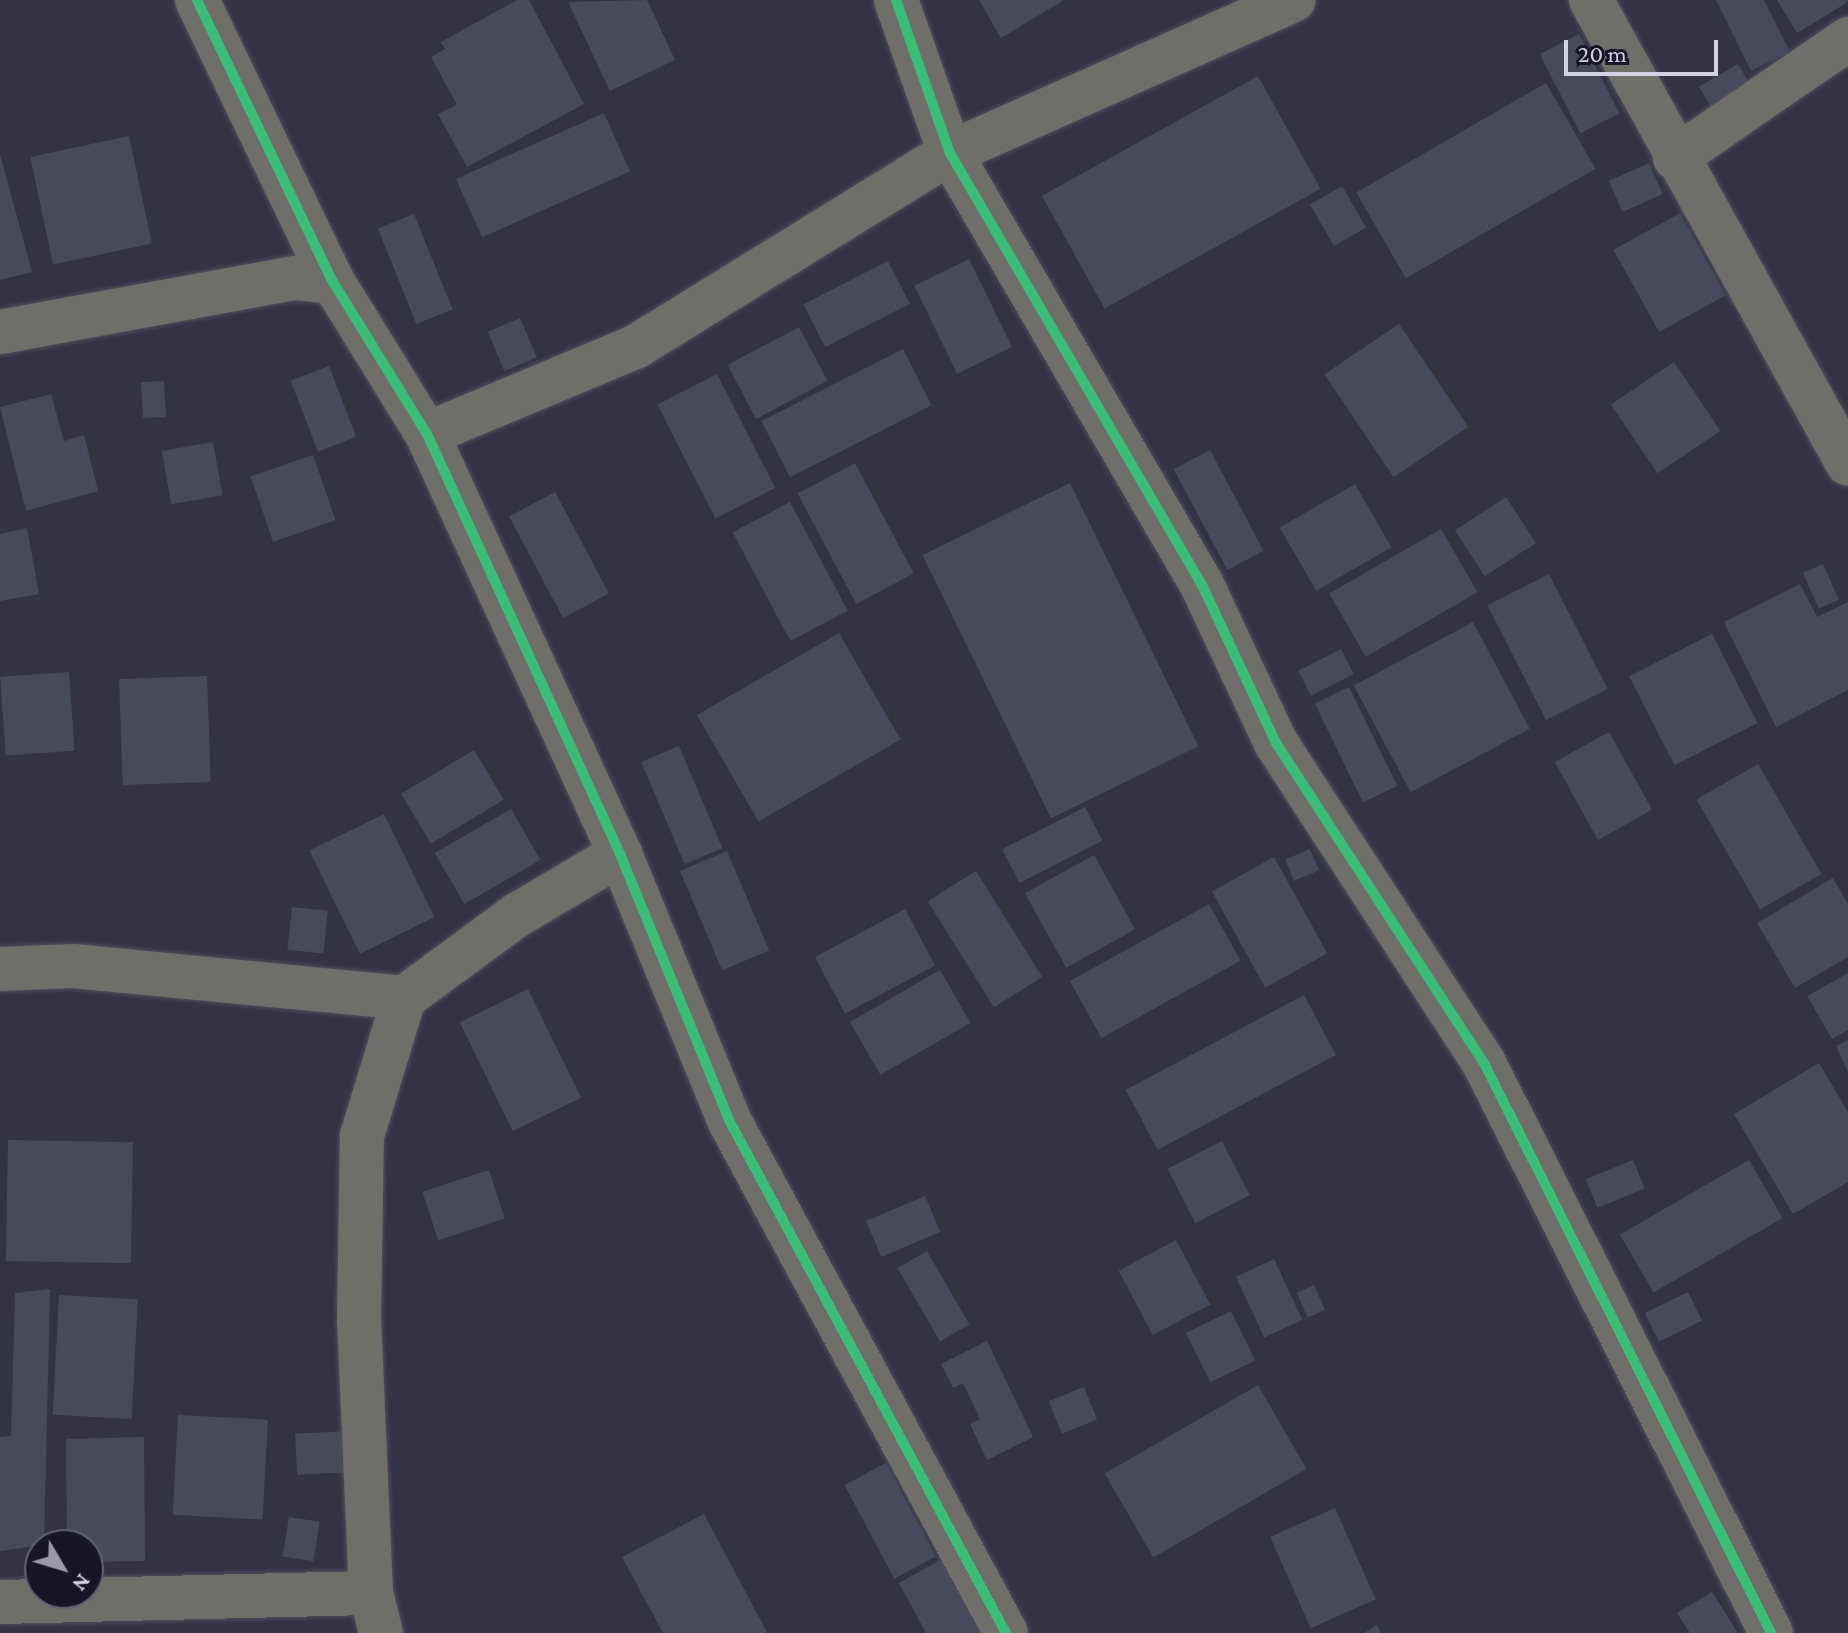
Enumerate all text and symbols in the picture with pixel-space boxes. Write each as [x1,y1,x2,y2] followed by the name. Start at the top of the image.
[1568,24,1722,74] scale bar
[1578,40,1627,67] text: 20 m
[24,1529,104,1609] north arrow
[67,1569,96,1596] text: N

